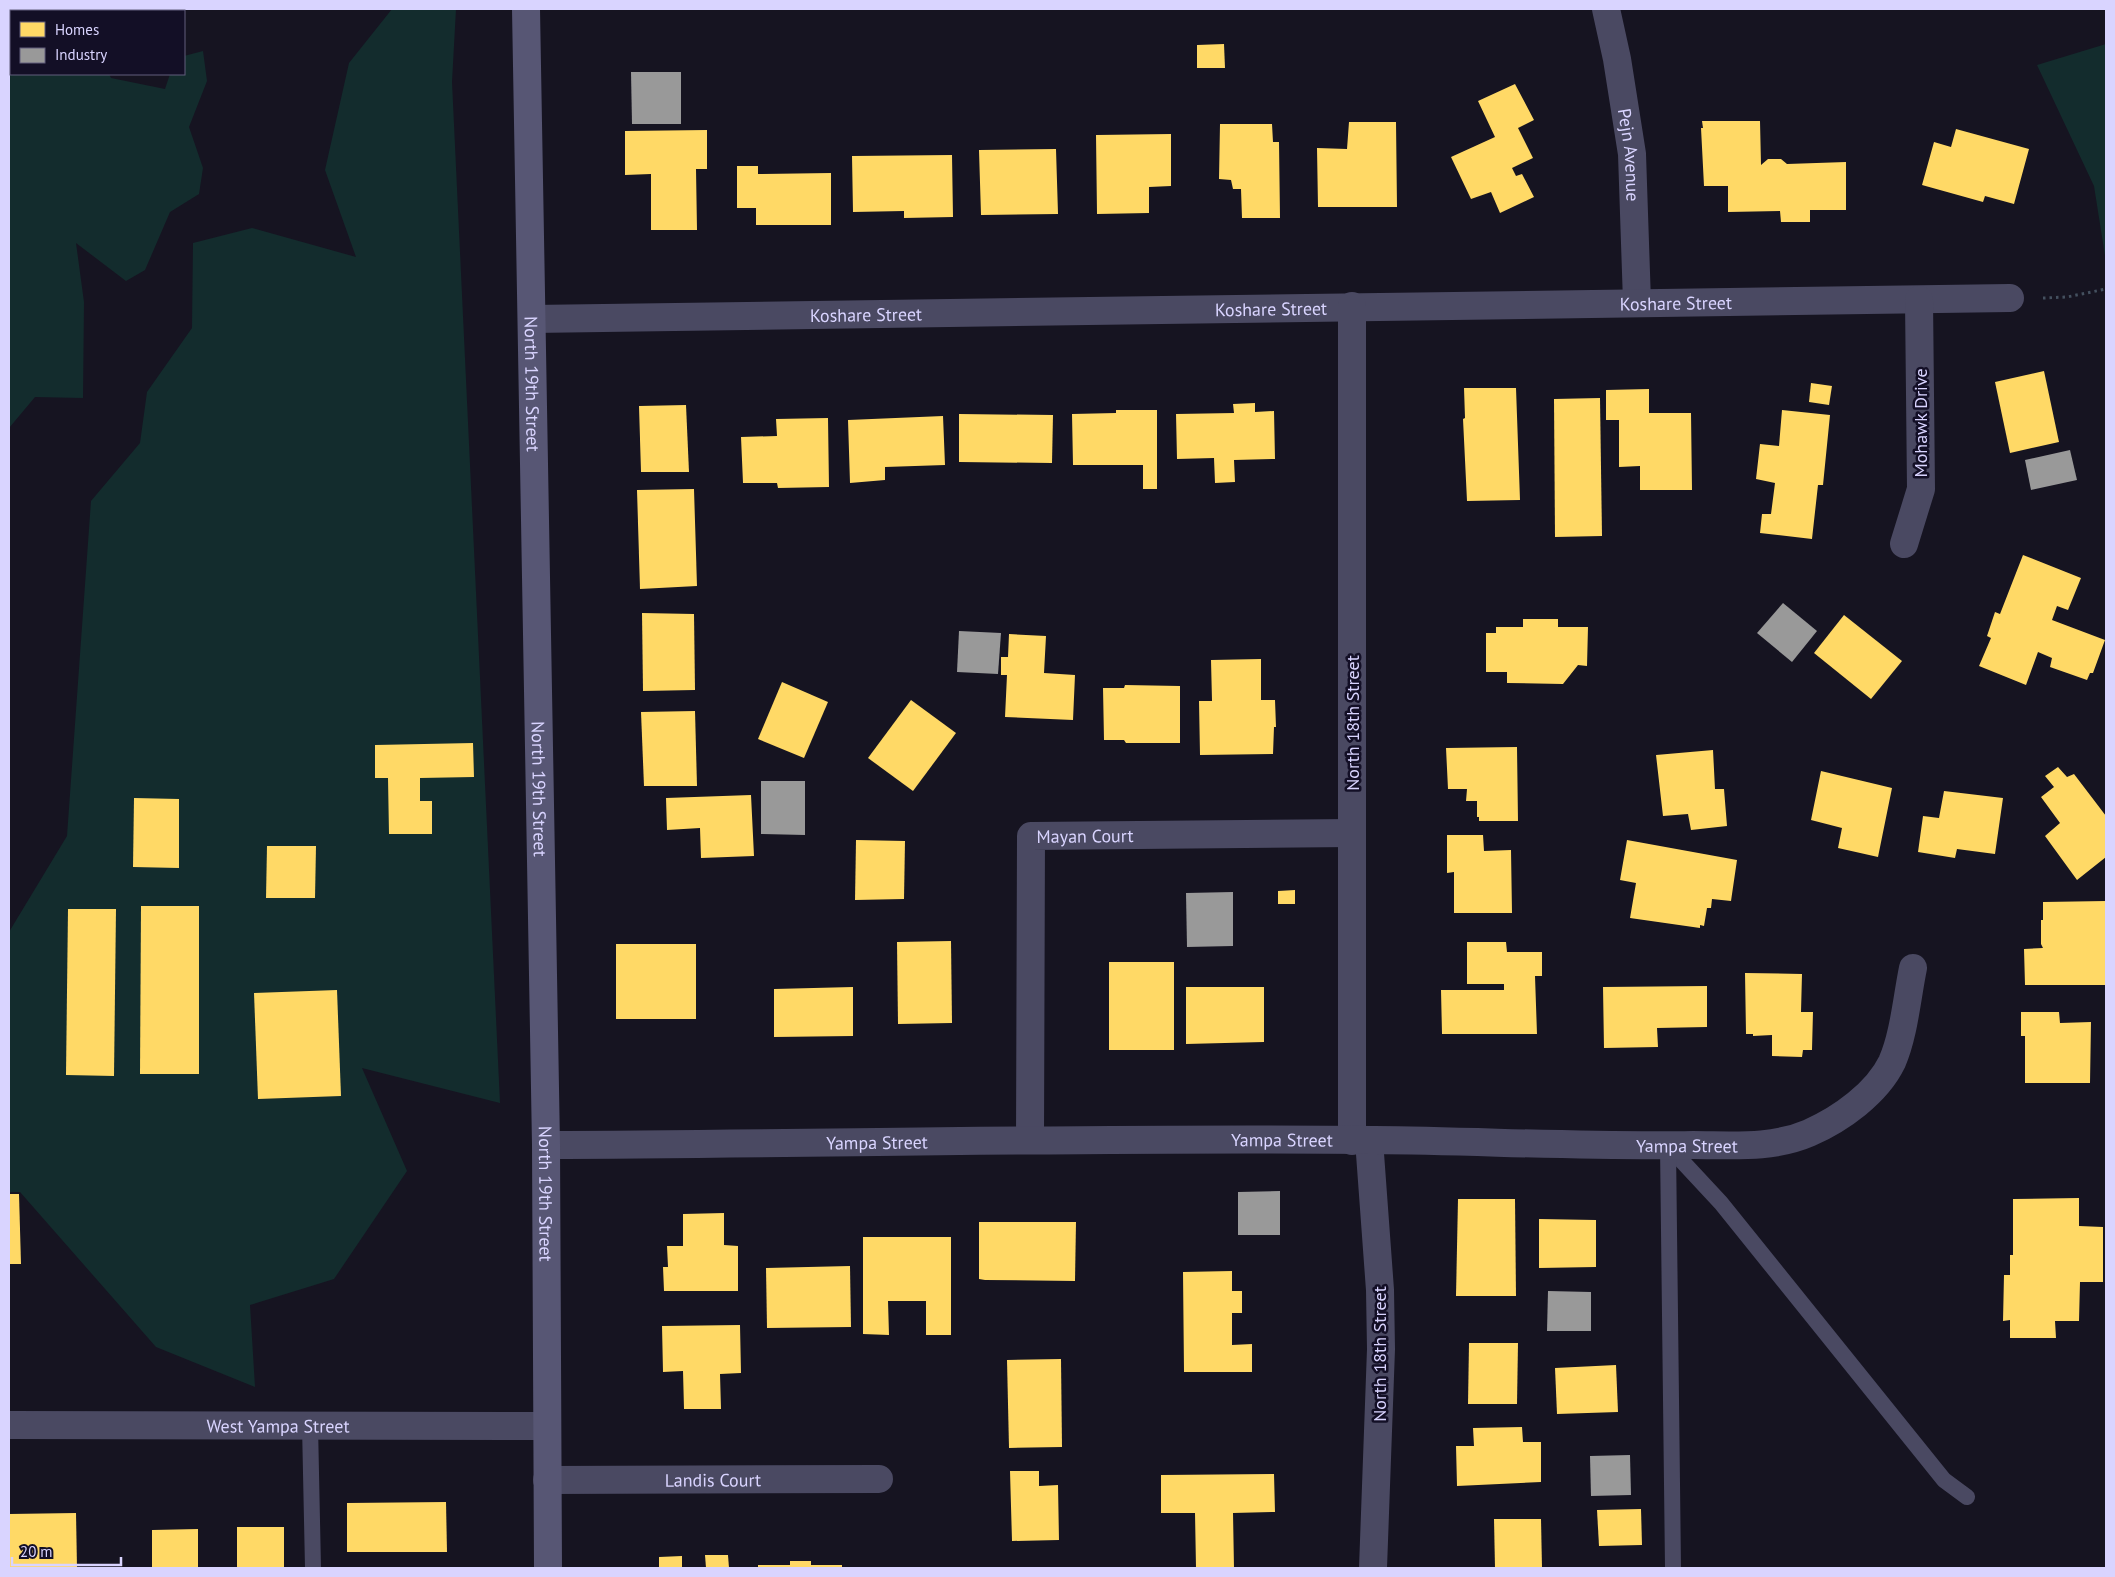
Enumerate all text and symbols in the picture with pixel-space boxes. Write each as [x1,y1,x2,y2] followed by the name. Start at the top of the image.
[10,10,185,75] legend
[55,20,99,39] text: Homes
[55,45,107,64] text: Industry
[1613,107,1645,202] street label: Pejn Avenue
[1620,290,1732,315] street label: Koshare Street
[1215,296,1327,321] street label: Koshare Street
[810,302,922,327] street label: Koshare Street
[520,316,545,452] street label: North 19th Street
[1909,368,1932,478] street label: Mohawk Drive
[1341,655,1364,791] street label: North 18th Street
[527,721,552,857] street label: North 19th Street
[1036,824,1134,847] street label: Mayan Court
[534,1126,558,1262] street label: North 19th Street
[1231,1128,1333,1151] street label: Yampa Street
[826,1130,928,1154] street label: Yampa Street
[1636,1133,1738,1157] street label: Yampa Street
[1368,1286,1391,1422] street label: North 18th Street
[206,1414,350,1437] street label: West Yampa Street
[665,1468,761,1491] street label: Landis Court
[12,1534,121,1566] scale bar
[20,1542,53,1561] text: 20 m

